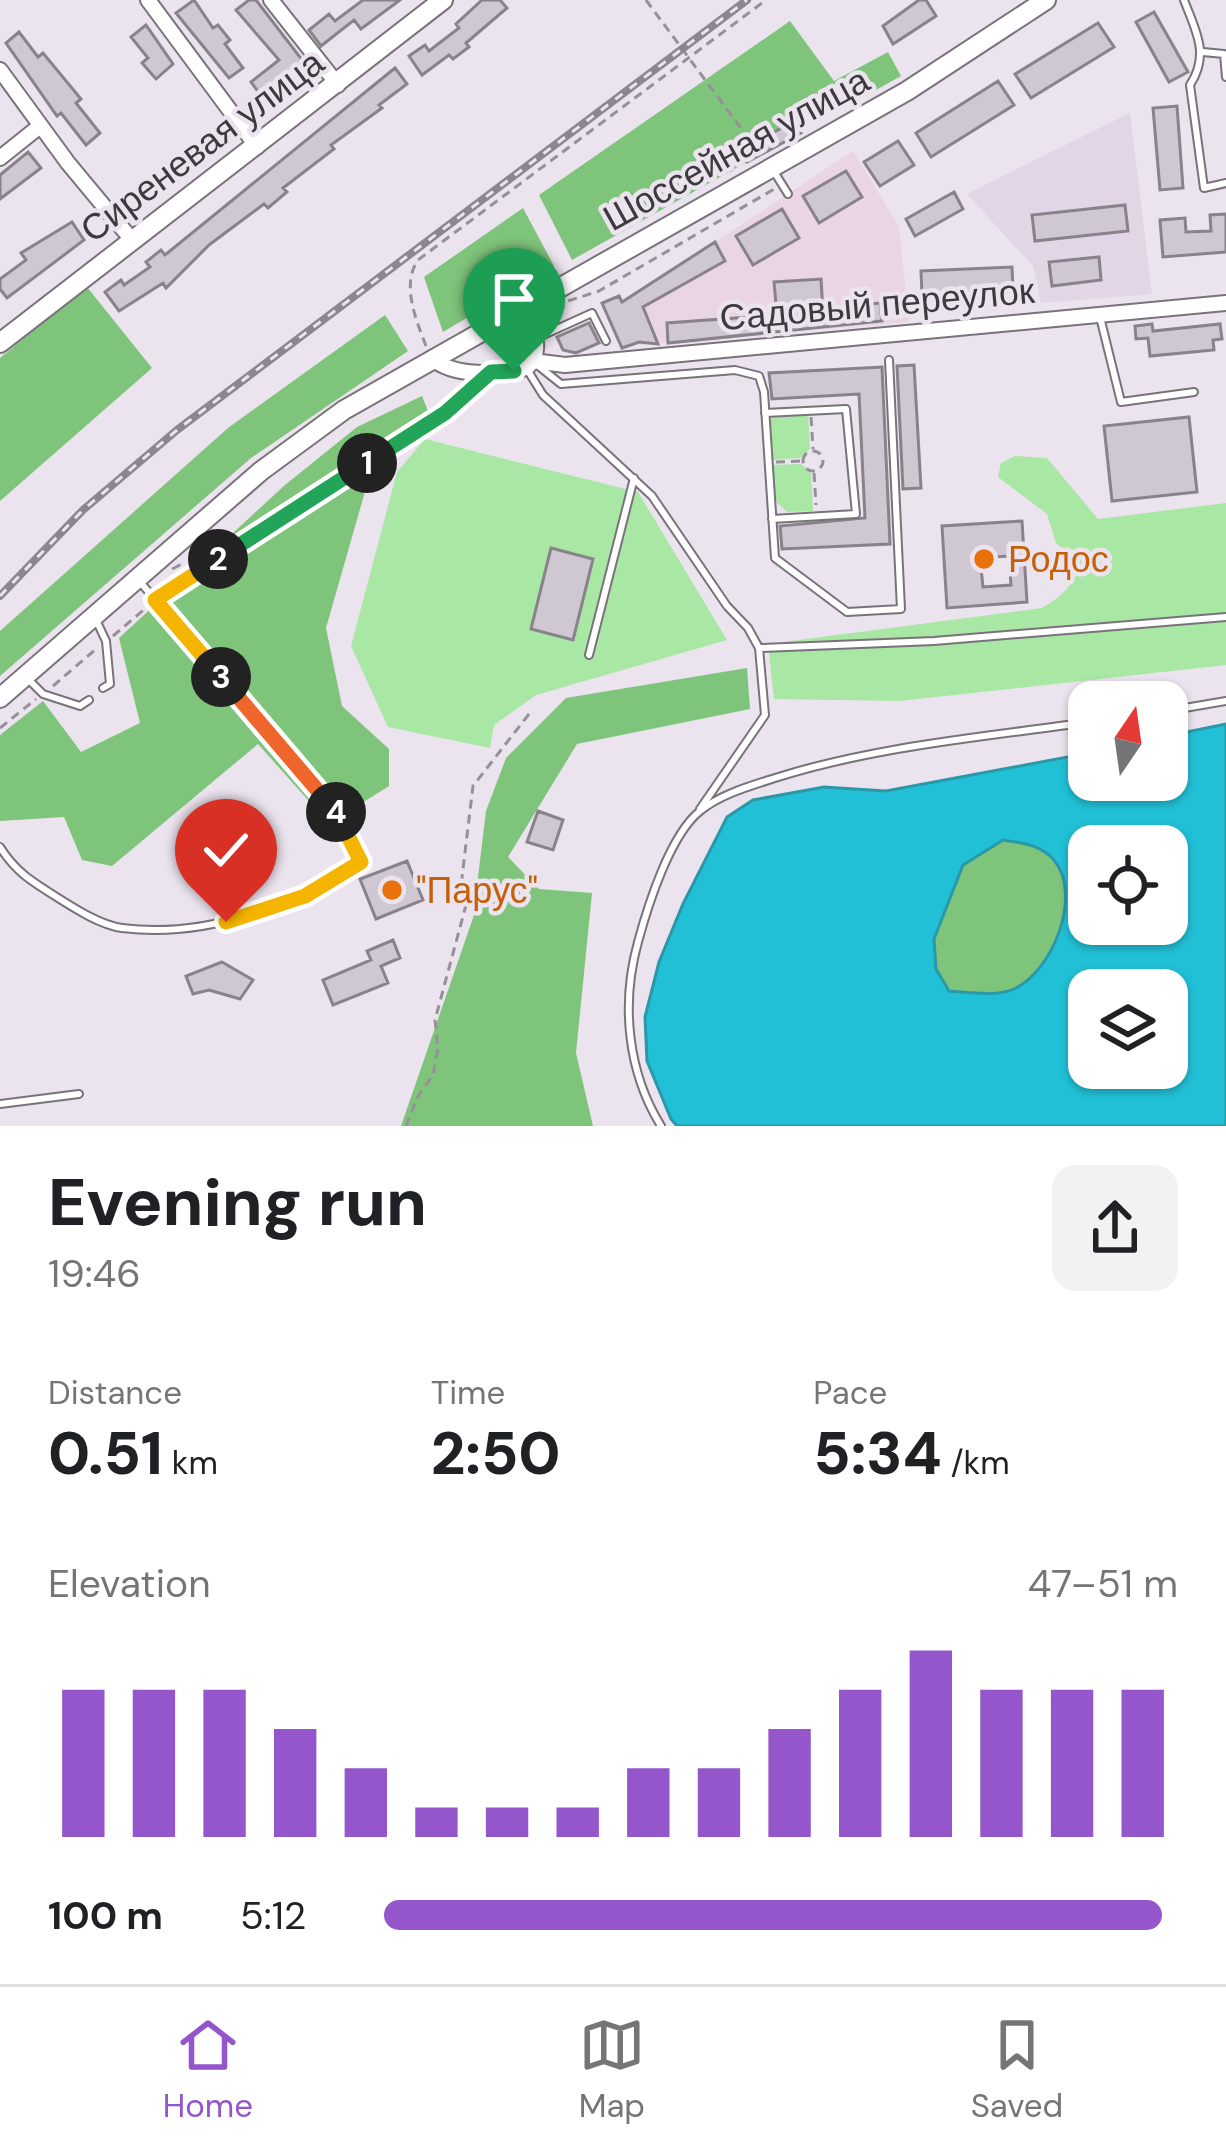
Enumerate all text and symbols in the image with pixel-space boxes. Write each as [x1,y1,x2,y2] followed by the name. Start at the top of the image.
[71,39,334,253] street label: Сиреневая улица
[595,56,878,242] street label: Шоссейная улица
[463,248,565,371] pin
[481,266,547,332] icon: arrive
[718,267,1037,341] street label: Садовый переулок
[337,433,397,493] pin: 1
[361,441,373,484] text: 1
[188,529,248,589] pin: 2
[1008,536,1109,583] place label: Родос
[208,537,228,580] text: 2
[971,546,997,572] marker: Родос
[191,647,251,707] pin: 3
[211,655,231,698] text: 3
[1068,681,1188,801] north arrow
[1068,681,1188,1089] map controls
[306,782,366,842] pin: 4
[325,790,347,833] text: 4
[175,799,277,922] pin
[193,817,259,883] icon: check
[1068,825,1188,945] button: locate
[416,867,538,914] place label: "Парус"
[379,877,405,903] marker: "Парус"
[1068,969,1188,1089] button: layers
[48,1160,427,1245] text: Evening run
[1052,1165,1178,1291] button: share
[48,1248,141,1299] text: 19:46
[48,1371,182,1414] text: Distance
[431,1371,505,1414] text: Time
[813,1371,887,1414] text: Pace
[48,1414,163,1493] text: 0.51
[431,1414,561,1493] text: 2:50
[813,1414,942,1493] text: 5:34
[163,1441,218,1484] text: km
[942,1441,1010,1484] text: /km
[48,1558,211,1609] text: Elevation
[1028,1558,1178,1609] text: 47–51 m
[48,1890,163,1941] text: 100 m
[240,1890,306,1941] text: 5:12
[163,2012,253,2127] tab: Home
[579,2012,645,2127] tab: Map
[971,2012,1063,2127] tab: Saved

